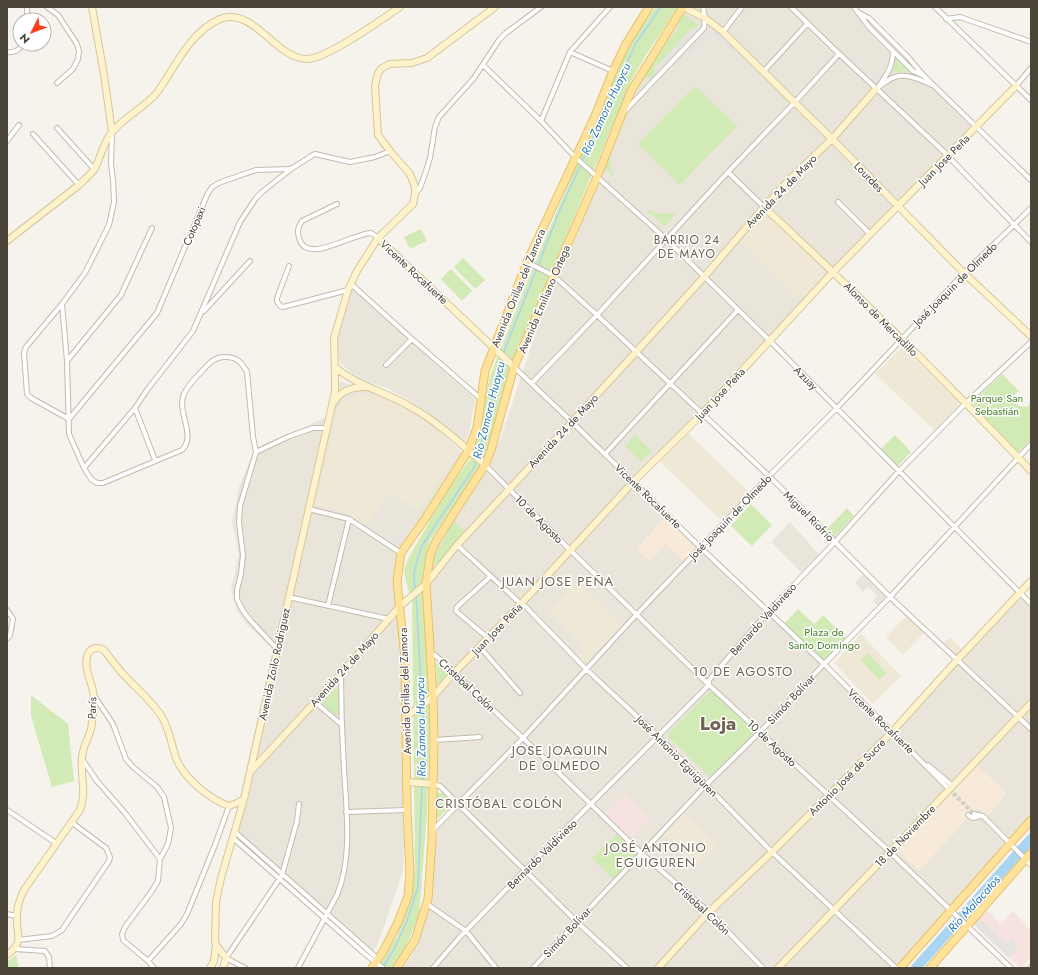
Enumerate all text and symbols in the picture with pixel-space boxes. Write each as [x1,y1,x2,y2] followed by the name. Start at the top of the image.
[12,12,52,52] north arrow
[16,30,33,47] text: N
[577,60,635,158] water label: Río Zamora Huaycu
[913,131,973,191] street label: Juan Jose Peña
[742,151,820,231] street label: Avenida 24 de Mayo
[850,158,888,196] street label: Lourdes
[179,204,209,248] street label: Cotopaxi
[487,226,549,350] street label: Avenida Orillas del Zamora
[654,231,720,263] district label: BARRIO 24 DE MAYO
[376,236,452,308] street label: Vicente Rocafuerte
[908,238,1001,331] street label: José Joaquín de Olmedo
[514,242,574,356] street label: Avenida Emiliano Ortega
[840,278,922,360] street label: Alonso de Mercadillo
[468,359,510,461] water label: Río Zamora Huaycu
[790,362,822,394] street label: Azuay
[690,364,749,426] street label: Juan Jose Peña
[524,390,602,472] street label: Avenida 24 de Mayo
[971,390,1023,419] park label: Parque San Sebastián
[611,460,685,532] street label: Vicente Rocafuerte
[684,471,775,565] street label: José Joaquín de Olmedo
[780,487,838,545] street label: Miguel Riofrío
[511,491,567,547] street label: 10 de Agosto
[500,572,614,591] district label: JUAN JOSE PEÑA
[726,579,800,659] street label: Bernardo Valdivieso
[466,599,526,660] street label: Juan Jose Peña
[254,606,294,722] street label: Avenida Zoilo Rodriguez
[788,624,860,653] park label: Plaza de Santo Domingo
[395,627,415,755] street label: Avenida Orillas del Zamora
[306,628,382,710] street label: Avenida 24 de Mayo
[435,654,499,716] street label: Cristobal Colón
[693,662,793,681] district label: 10 DE AGOSTO
[763,670,819,728] street label: Simón Bolívar
[411,677,431,777] water label: Río Zamora Huaycu
[844,685,918,757] street label: Vicente Rocafuerte
[84,696,100,719] street label: París
[631,710,721,800] street label: José Antonio Eguigüren
[700,710,736,737] district label: Loja
[744,716,800,770] street label: 10 de Agosto
[805,735,889,819] street label: Antonio José de Sucre
[510,741,608,775] district label: JOSE JOAQUIN DE OLMEDO
[435,794,563,813] district label: CRISTÓBAL COLÓN
[871,801,939,871] street label: 18 de Noviembre
[503,815,581,893] street label: Bernardo Valdivieso
[603,838,707,872] district label: JOSÉ ANTONIO EGUIGUREN
[944,871,1005,936] water label: Rio Malacatos
[670,877,734,939] street label: Cristobal Colón
[539,903,595,961] street label: Simón Bolívar

